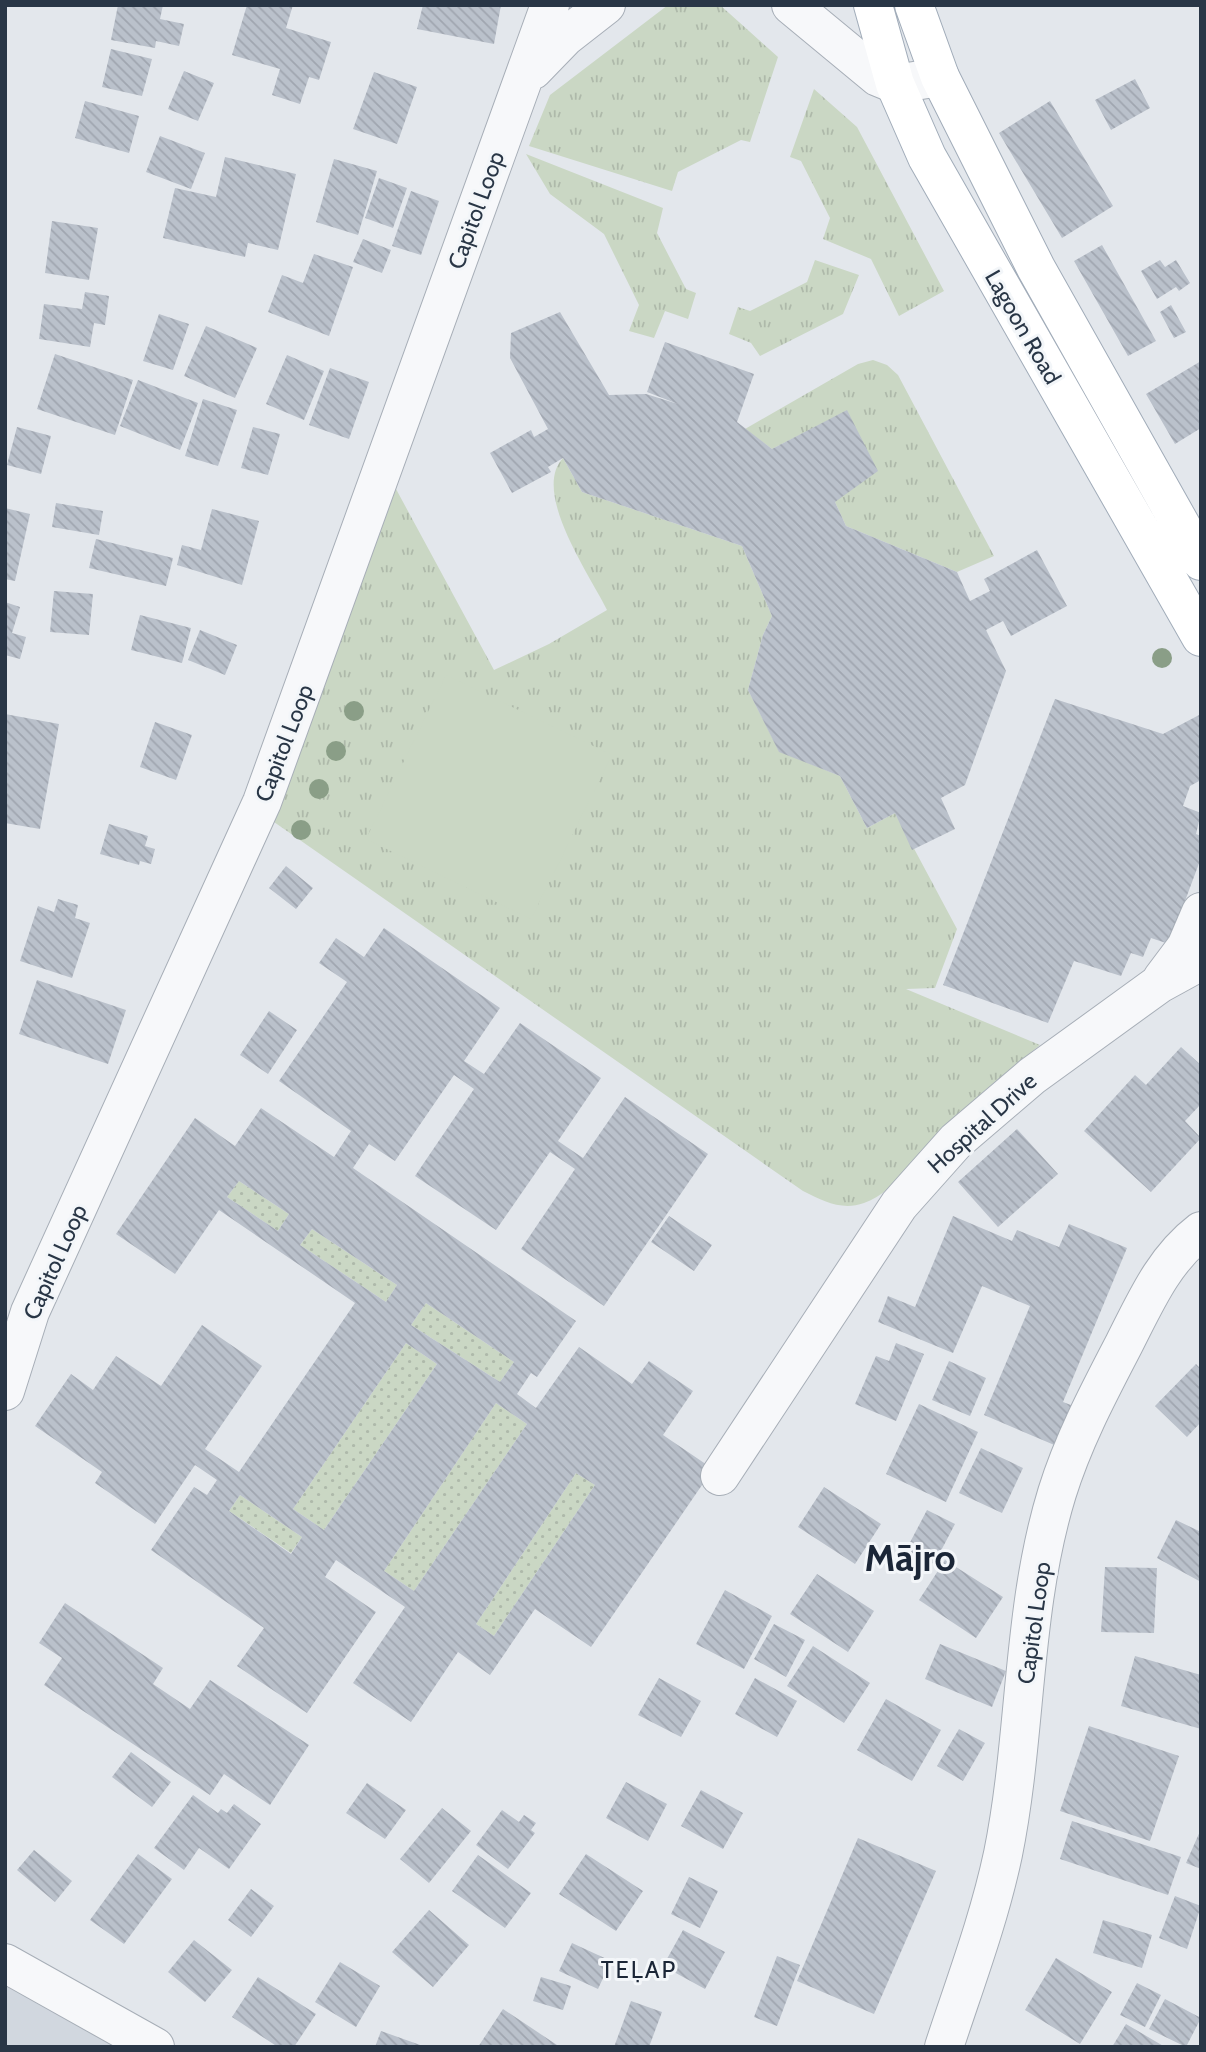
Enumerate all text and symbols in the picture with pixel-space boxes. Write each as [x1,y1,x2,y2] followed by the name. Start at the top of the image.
[442,147,510,273] street label: Capitol Loop
[979,265,1067,389] street label: Lagoon Road
[249,680,319,806] street label: Capitol Loop
[922,1067,1042,1179] street label: Hospital Drive
[17,1200,93,1324] street label: Capitol Loop
[864,1535,956,1580] district label: Mājro
[1012,1560,1056,1686] street label: Capitol Loop
[601,1955,677,1984] district label: TEḶAP

